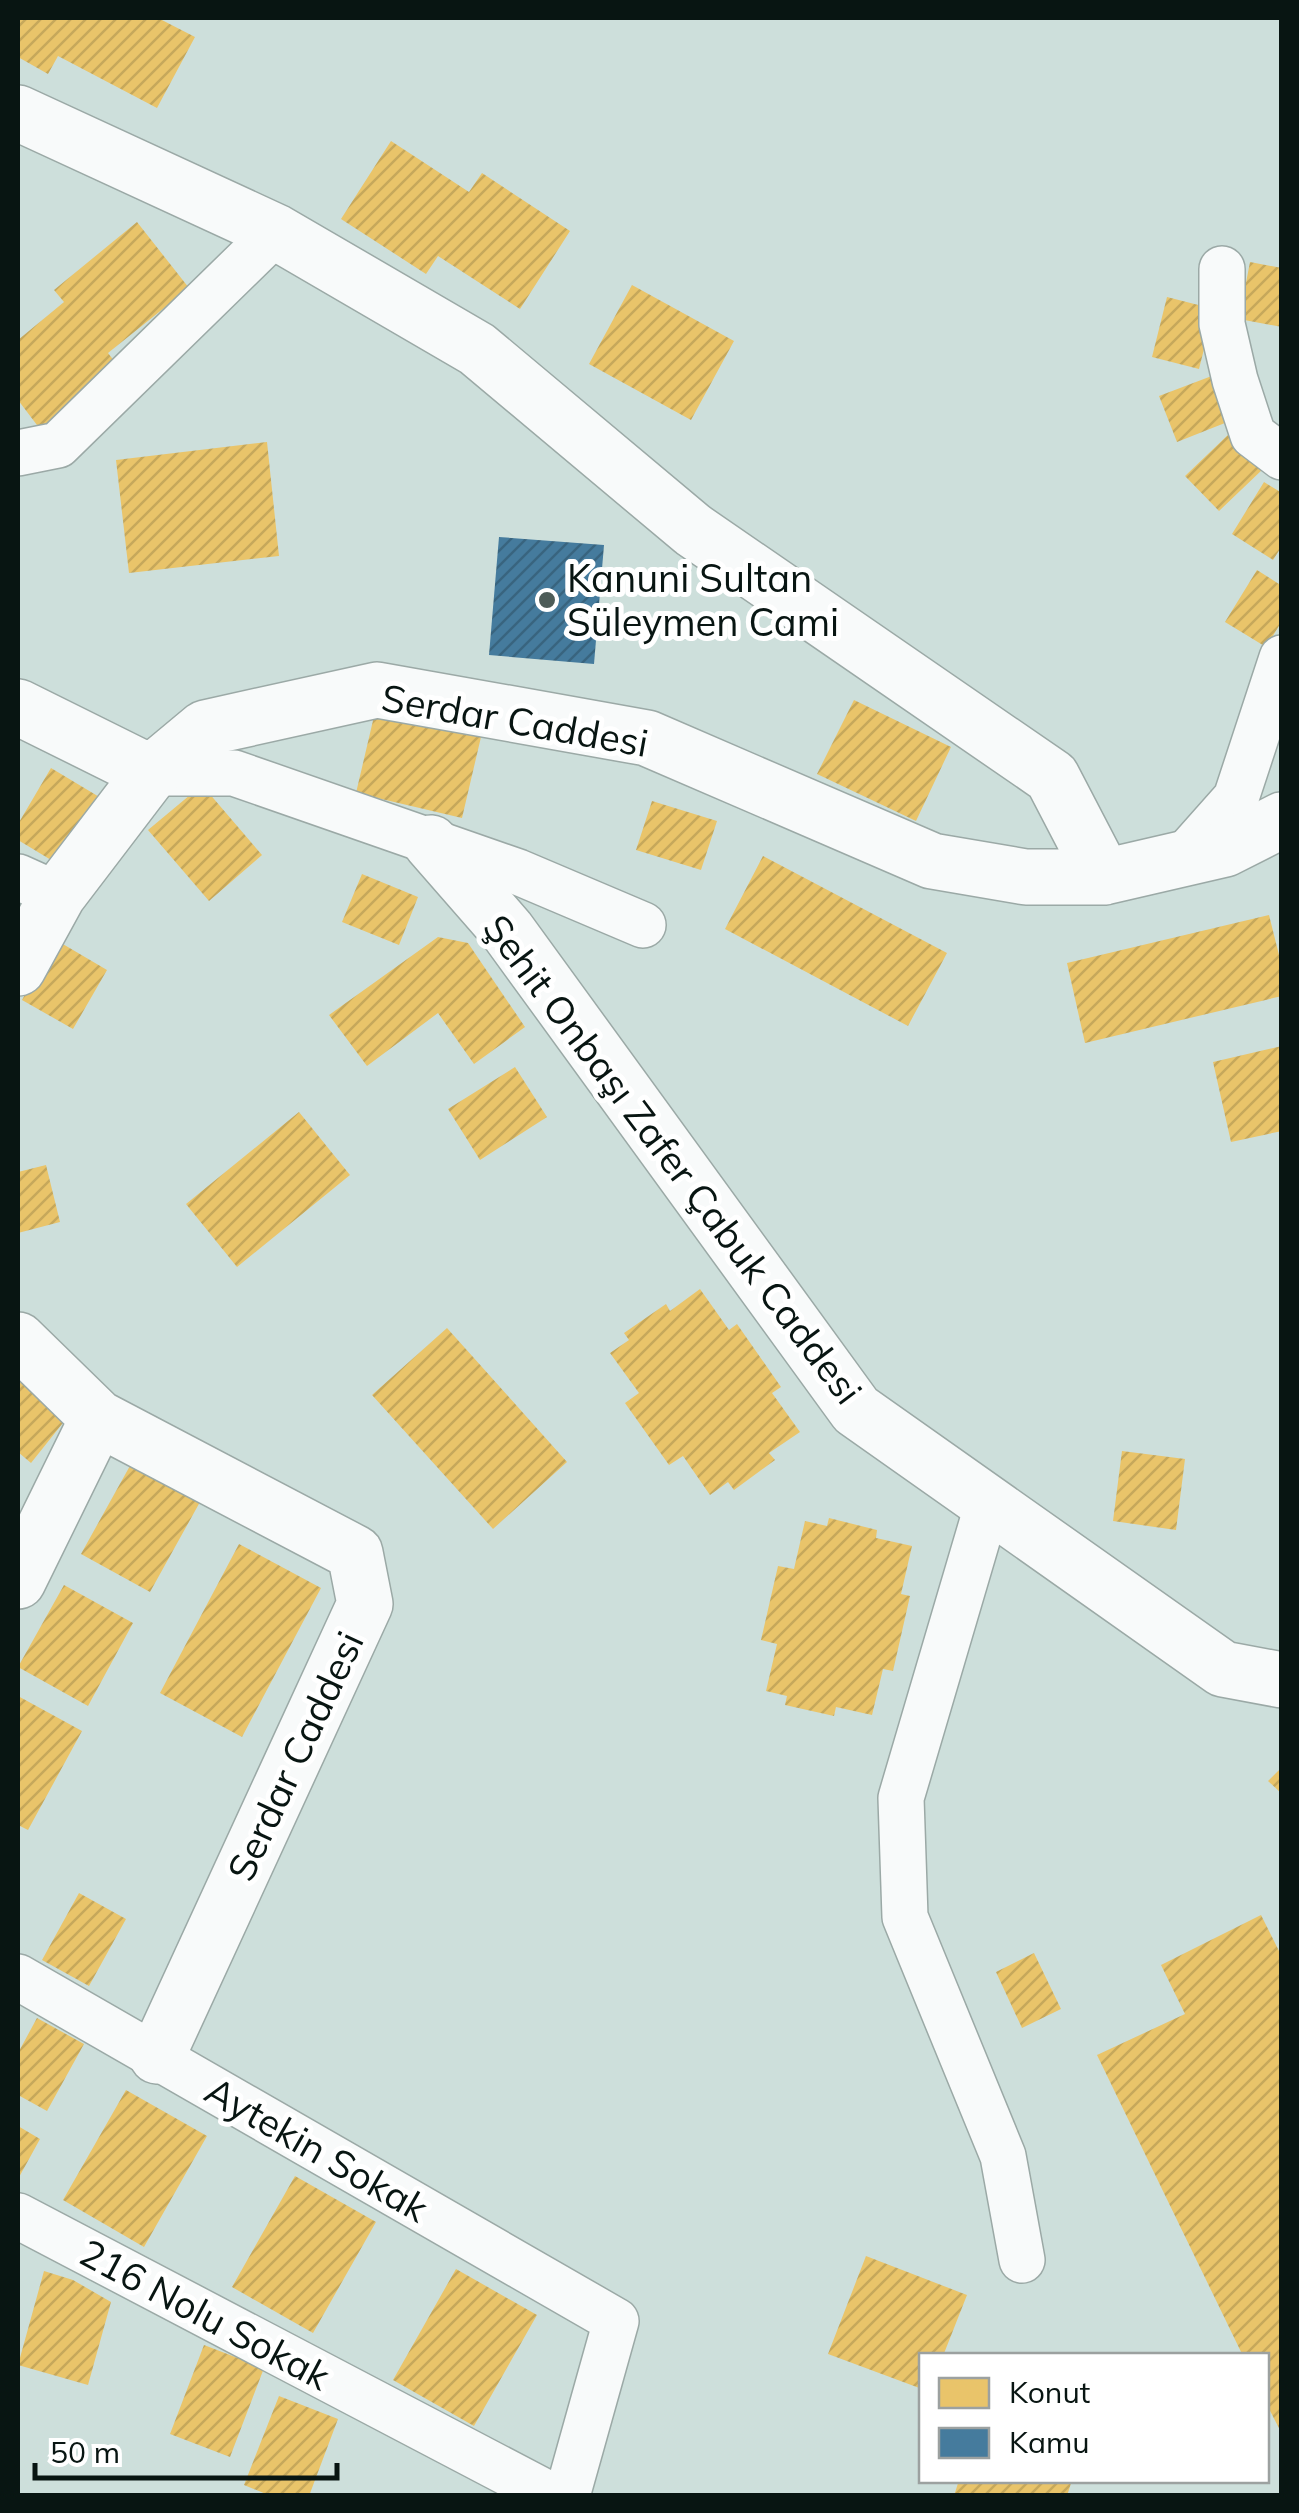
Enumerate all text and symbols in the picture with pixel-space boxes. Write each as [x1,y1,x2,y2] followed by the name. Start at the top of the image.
[567,554,839,646] place label: Kanuni Sultan Süleymen Cami
[536,589,558,611] marker: Kanuni Sultan Süleymen Cami
[378,673,652,767] street label: Serdar Caddesi
[473,905,873,1413] street label: Şehit Onbaşı Zafer Çabuk Caddesi
[216,1624,374,1888] street label: Serdar Caddesi
[197,2066,437,2232] street label: Aytekin Sokak
[72,2228,339,2400] street label: 216 Nolu Sokak
[919,2353,1269,2483] legend
[1009,2373,1090,2411] text: Konut
[35,2418,338,2480] scale bar
[1009,2423,1090,2461] text: Kamu
[50,2433,120,2471] text: 50 m

